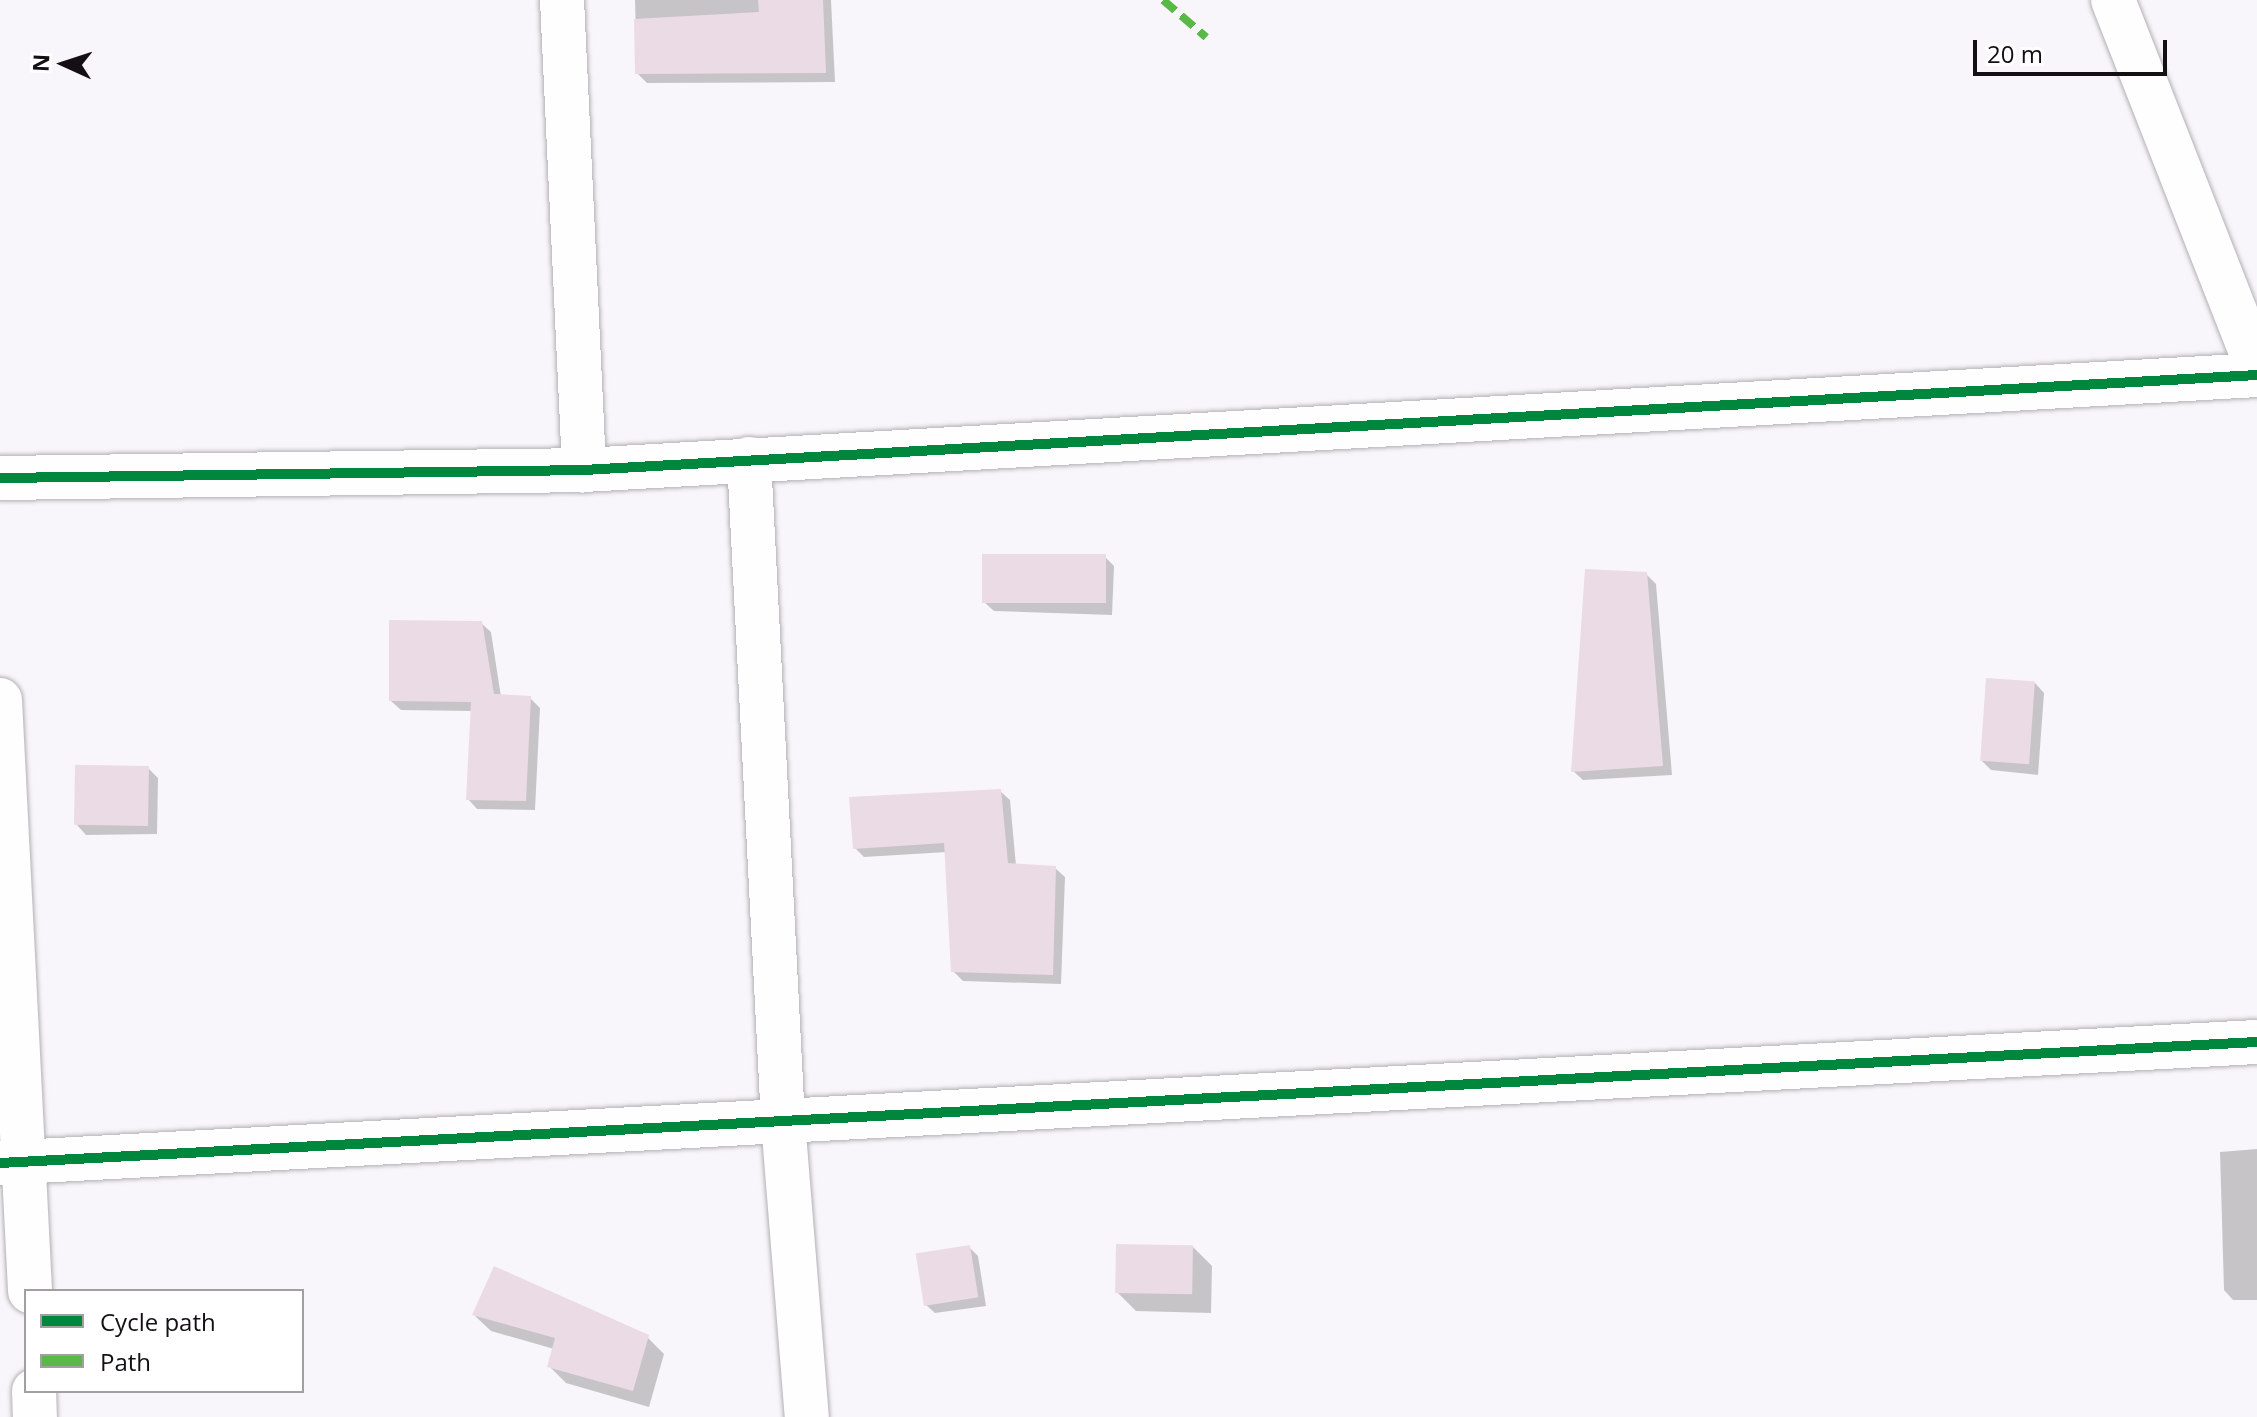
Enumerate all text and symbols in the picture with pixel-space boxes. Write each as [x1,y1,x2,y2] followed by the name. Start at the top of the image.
[24,24,104,104] north arrow
[1977,24,2171,74] scale bar
[1987,37,2043,70] text: 20 m
[25,53,55,72] text: N
[24,1289,304,1393] legend
[100,1305,216,1338] text: Cycle path
[100,1345,151,1378] text: Path

